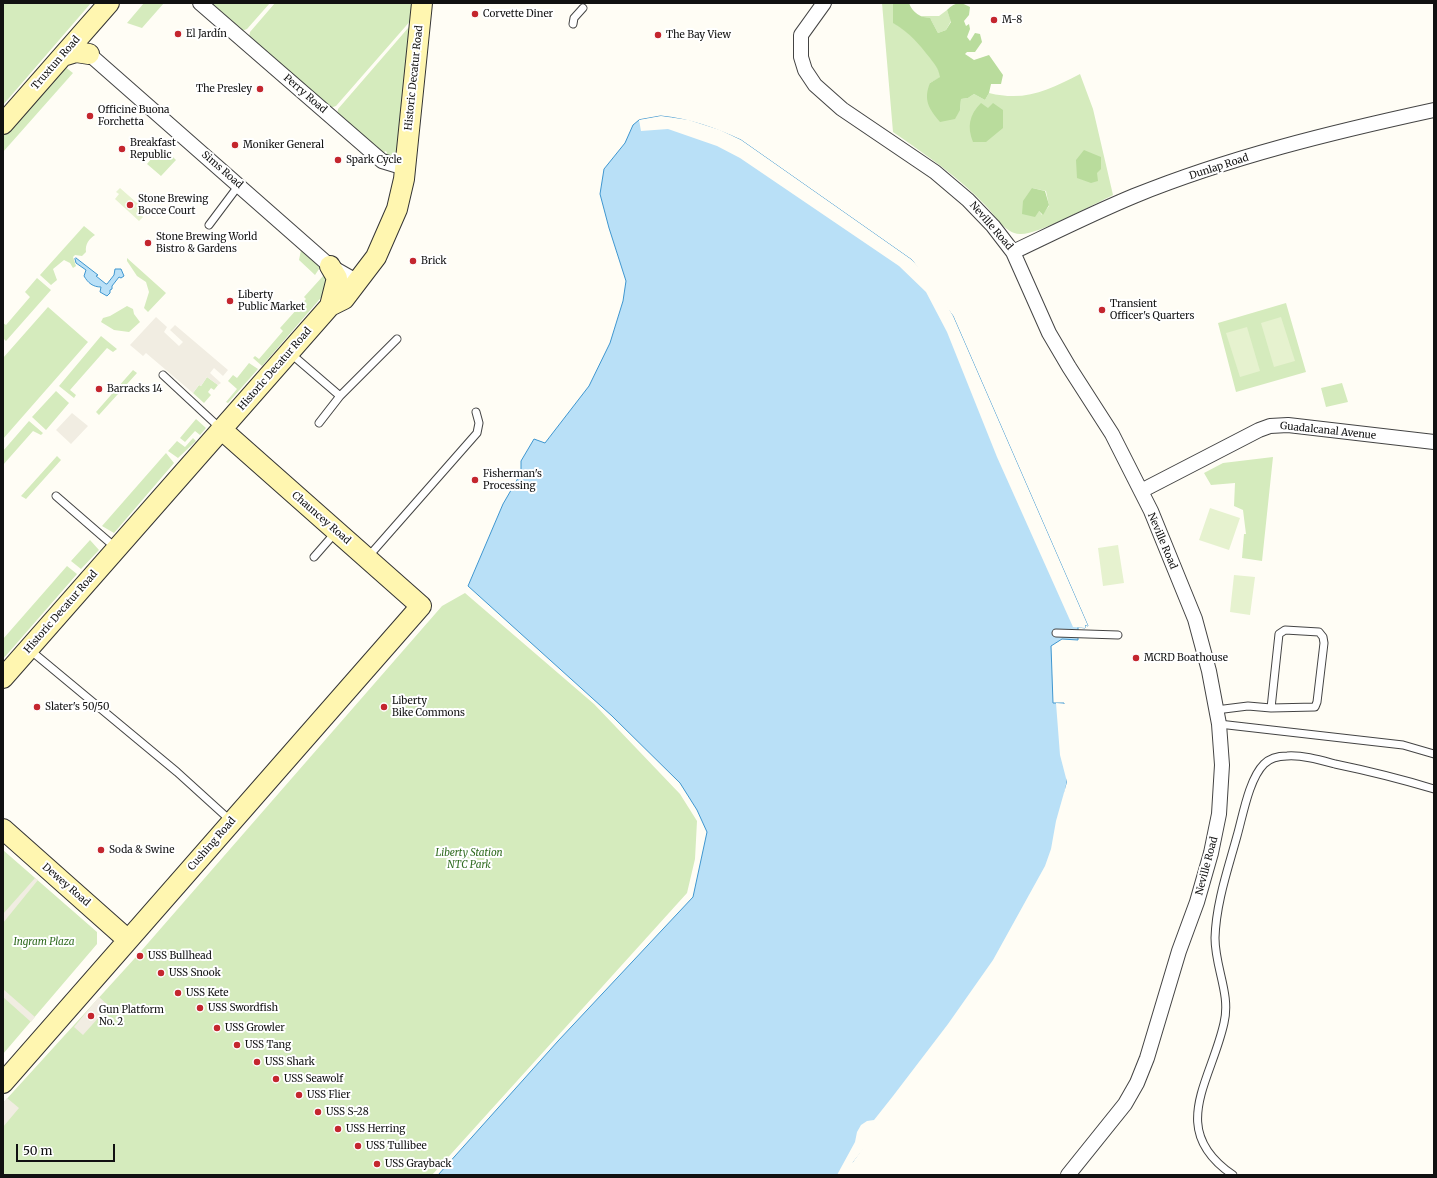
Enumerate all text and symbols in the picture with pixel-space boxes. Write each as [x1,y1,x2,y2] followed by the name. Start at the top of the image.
[483,8,553,20] place label: Corvette Diner
[470,9,480,19] marker: Corvette Diner
[1002,14,1022,26] place label: M-8
[989,15,999,25] marker: M-8
[403,25,425,131] street label: Historic Decatur Road
[186,28,227,40] place label: El Jardín
[173,29,183,39] marker: El Jardín
[666,29,731,41] place label: The Bay View
[653,30,663,40] marker: The Bay View
[29,34,83,92] street label: Truxtun Road
[281,72,329,116] street label: Perry Road
[196,83,252,95] place label: The Presley
[255,84,265,94] marker: The Presley
[98,104,169,128] place label: Officine Buona Forchetta
[85,111,95,121] marker: Officine Buona Forchetta
[130,137,176,160] place label: Breakfast Republic
[243,139,324,151] place label: Moniker General
[230,140,240,150] marker: Moniker General
[117,144,127,154] marker: Breakfast Republic
[199,149,245,191] street label: Sims Road
[1188,152,1250,182] street label: Dunlap Road
[346,154,402,166] place label: Spark Cycle
[333,155,343,165] marker: Spark Cycle
[138,193,208,216] place label: Stone Brewing Bocce Court
[967,199,1015,253] street label: Neville Road
[125,200,135,210] marker: Stone Brewing Bocce Court
[156,231,257,254] place label: Stone Brewing World Bistro & Gardens
[143,238,153,248] marker: Stone Brewing World Bistro & Gardens
[421,255,447,267] place label: Brick
[408,256,418,266] marker: Brick
[238,289,305,312] place label: Liberty Public Market
[225,296,235,306] marker: Liberty Public Market
[1110,298,1194,322] place label: Transient Officer's Quarters
[1097,305,1107,315] marker: Transient Officer's Quarters
[236,325,314,413] street label: Historic Decatur Road
[107,383,162,395] place label: Barracks 14
[94,384,104,394] marker: Barracks 14
[1279,420,1377,442] street label: Guadalcanal Avenue
[483,468,542,492] place label: Fisherman's Processing
[470,475,480,485] marker: Fisherman's Processing
[289,489,353,547] street label: Chauncey Road
[1145,511,1179,571] street label: Neville Road
[22,568,100,656] street label: Historic Decatur Road
[1144,652,1228,664] place label: MCRD Boathouse
[1131,653,1141,663] marker: MCRD Boathouse
[392,695,465,718] place label: Liberty Bike Commons
[45,701,109,713] place label: Slater's 50/50
[32,702,42,712] marker: Slater's 50/50
[379,702,389,712] marker: Liberty Bike Commons
[186,815,238,873] street label: Cushing Road
[1193,835,1221,897] street label: Neville Road
[109,844,174,856] place label: Soda & Swine
[96,845,106,855] marker: Soda & Swine
[435,847,503,870] park label: Liberty Station NTC Park
[40,861,92,909] street label: Dewey Road
[13,936,75,948] park label: Ingram Plaza
[148,950,212,962] place label: USS Bullhead
[135,951,145,961] marker: USS Bullhead
[169,967,221,979] place label: USS Snook
[156,968,166,978] marker: USS Snook
[186,987,229,999] place label: USS Kete
[173,988,183,998] marker: USS Kete
[208,1002,278,1014] place label: USS Swordfish
[195,1003,205,1013] marker: USS Swordfish
[99,1004,164,1028] place label: Gun Platform No. 2
[86,1011,96,1021] marker: Gun Platform No. 2
[225,1022,285,1034] place label: USS Growler
[212,1023,222,1033] marker: USS Growler
[245,1039,291,1051] place label: USS Tang
[232,1040,242,1050] marker: USS Tang
[265,1056,315,1068] place label: USS Shark
[252,1057,262,1067] marker: USS Shark
[284,1073,343,1085] place label: USS Seawolf
[271,1074,281,1084] marker: USS Seawolf
[307,1089,351,1101] place label: USS Flier
[294,1090,304,1100] marker: USS Flier
[326,1106,369,1118] place label: USS S-28
[313,1107,323,1117] marker: USS S-28
[346,1123,405,1135] place label: USS Herring
[333,1124,343,1134] marker: USS Herring
[18,1136,117,1162] scale bar
[366,1140,427,1152] place label: USS Tullibee
[353,1141,363,1151] marker: USS Tullibee
[23,1143,52,1158] text: 50 m
[385,1158,452,1170] place label: USS Grayback
[372,1159,382,1169] marker: USS Grayback

